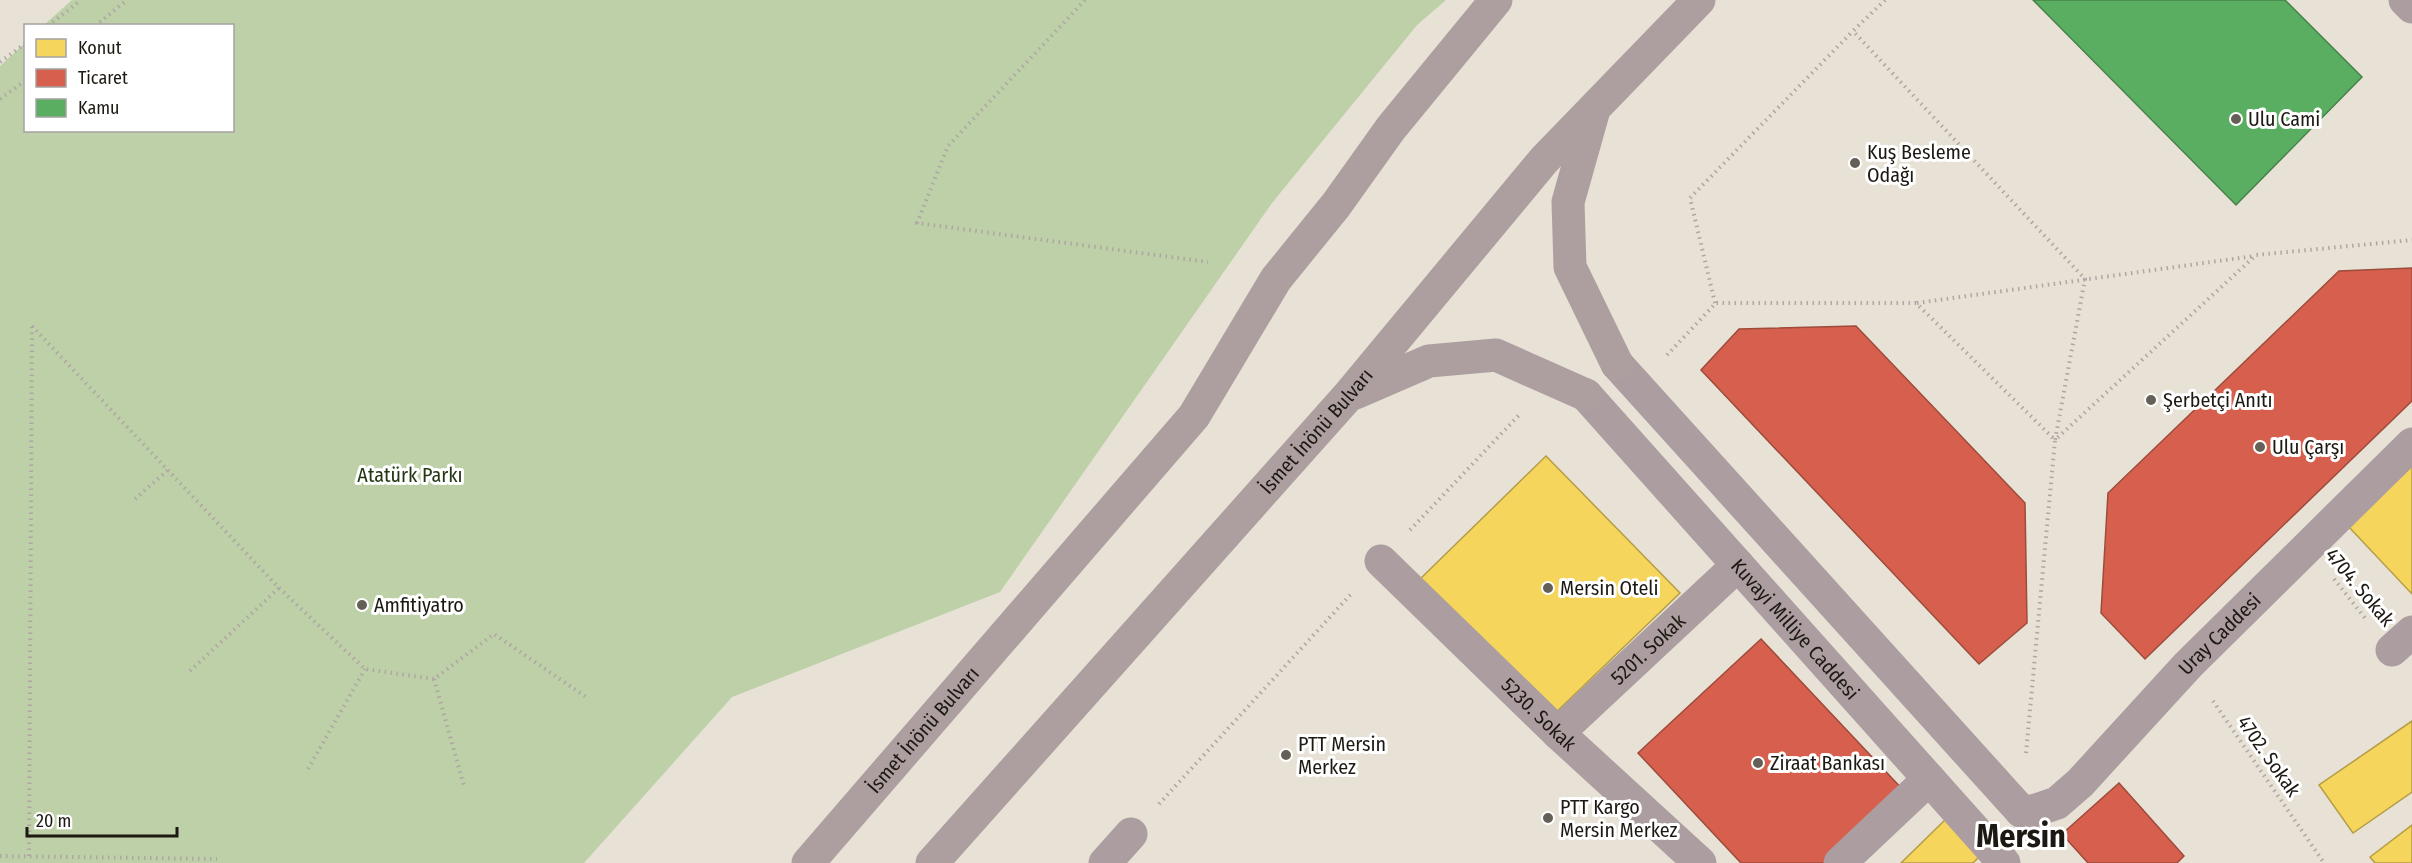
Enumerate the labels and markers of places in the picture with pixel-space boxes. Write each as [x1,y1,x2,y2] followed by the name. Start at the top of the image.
[2248,107,2320,131] place label: Ulu Cami
[2229,112,2243,126] marker: Ulu Cami
[1867,140,1971,187] place label: Kuş Besleme Odağı
[1848,156,1862,170] marker: Kuş Besleme Odağı
[2163,388,2273,413] place label: Şerbetçi Anıtı
[2144,393,2158,407] marker: Şerbetçi Anıtı
[2272,435,2344,460] place label: Ulu Çarşı
[2253,440,2267,454] marker: Ulu Çarşı
[1560,576,1659,600] place label: Mersin Oteli
[1541,581,1555,595] marker: Mersin Oteli
[374,593,464,617] place label: Amfitiyatro
[355,598,369,612] marker: Amfitiyatro
[1298,732,1386,779] place label: PTT Mersin Merkez
[1279,748,1293,762] marker: PTT Mersin Merkez
[1770,751,1885,775] place label: Ziraat Bankası
[1751,756,1765,770] marker: Ziraat Bankası
[1560,795,1678,842] place label: PTT Kargo Mersin Merkez
[1541,811,1555,825] marker: PTT Kargo Mersin Merkez

